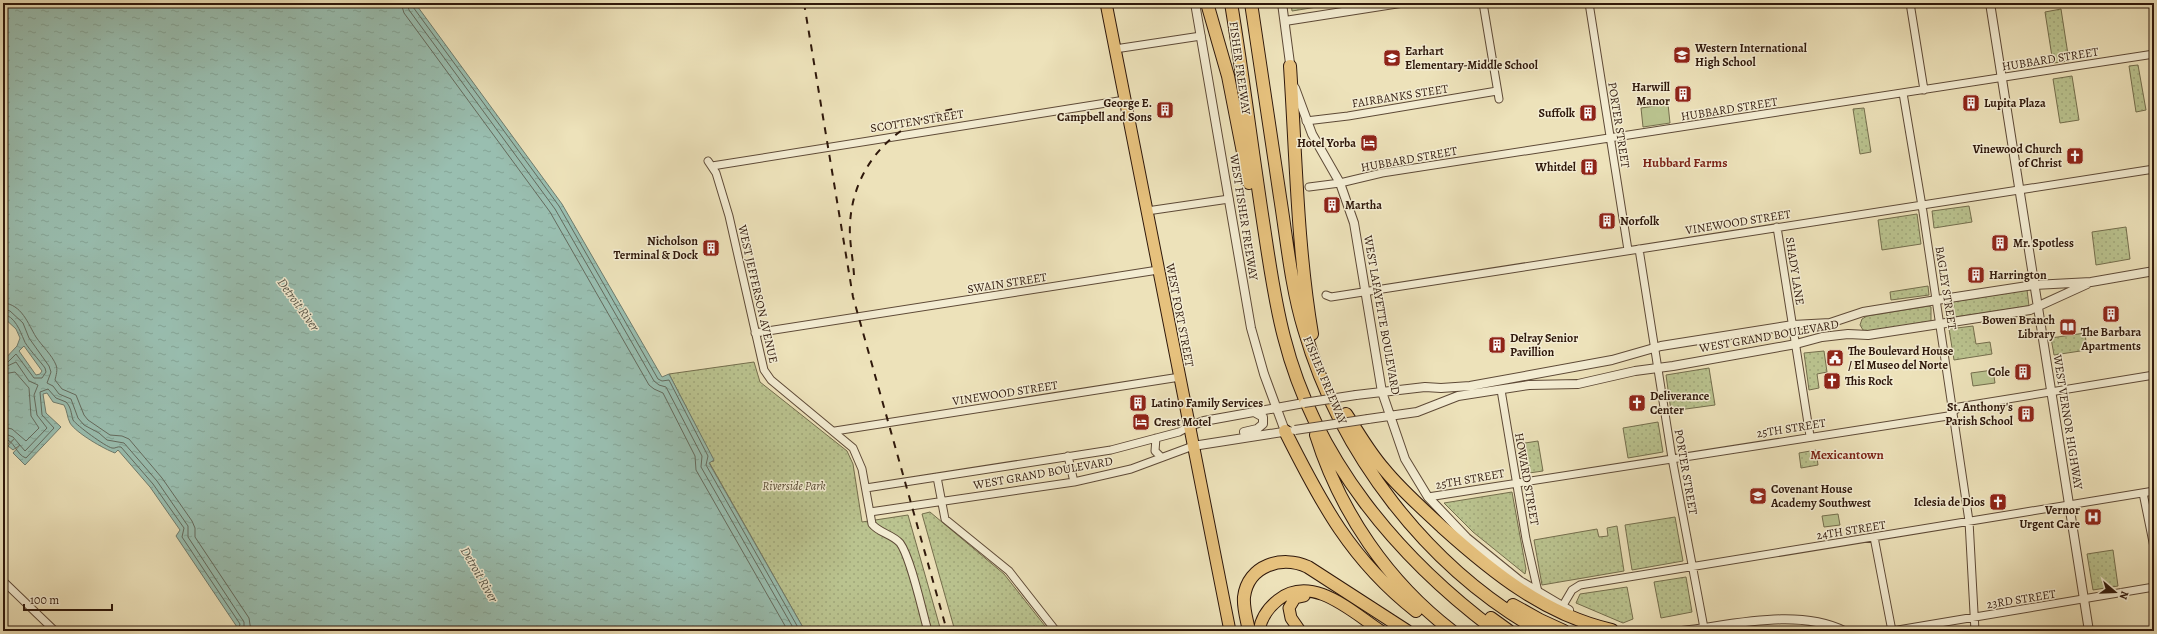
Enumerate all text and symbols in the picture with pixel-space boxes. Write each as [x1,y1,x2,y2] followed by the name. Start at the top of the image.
[1226,20,1255,116] street label: FISHER FREEWAY
[1694,40,1808,70] place label: Western International High School
[1405,43,1539,73] place label: Earhart Elementary-Middle School
[2001,43,2100,75] street label: HUBBARD STREET
[1672,45,1692,65] school or university icon: Western International High School
[1382,48,1402,68] school or university icon: Earhart Elementary-Middle School
[1632,79,1671,109] place label: Harwill Manor
[1351,80,1450,112] street label: FAIRBANKS STEET
[1604,81,1634,169] street label: PORTER STREET
[1673,84,1693,104] building icon: Harwill Manor
[1680,93,1779,125] street label: HUBBARD STREET
[1961,93,1981,113] building icon: Lupita Plaza
[1057,95,1152,125] place label: George E. Campbell and Sons
[1984,95,2046,111] place label: Lupita Plaza
[1155,100,1175,120] building icon: George E. Campbell and Sons
[1578,103,1598,123] building icon: Suffolk
[1539,105,1576,121] place label: Suffolk
[869,106,965,136] street label: SCOTTEN STREET
[1359,133,1379,153] hotel icon: Hotel Yorba
[1297,135,1356,151] place label: Hotel Yorba
[1972,141,2062,171] place label: Vinewood Church of Christ
[1360,143,1459,175] street label: HUBBARD STREET
[2065,146,2085,166] church icon: Vinewood Church of Christ
[1226,152,1262,282] street label: WEST FISHER FREEWAY
[1643,154,1727,171] district label: Hubbard Farms
[1579,157,1599,177] building icon: Whitdel
[1534,159,1577,175] place label: Whitdel
[1322,195,1342,215] building icon: Martha
[1345,197,1382,213] place label: Martha
[1683,206,1792,238] street label: VINEWOOD STREET
[1597,211,1617,231] building icon: Norfolk
[1620,213,1660,229] place label: Norfolk
[734,222,782,365] street label: WEST JEFFERSON AVENUE
[613,233,699,263] place label: Nicholson Terminal & Dock
[1360,233,1404,396] street label: WEST LAFAYETTE BOULEVARD
[1990,233,2010,253] building icon: Mr. Spotless
[2013,235,2074,251] place label: Mr. Spotless
[1782,236,1808,306] street label: SHADY LANE
[701,238,721,258] building icon: Nicholson Terminal & Dock
[1931,245,1961,331] street label: BAGLEY STREET
[1162,261,1198,369] street label: WEST FORT STREET
[1966,265,1986,285] building icon: Harrington
[1989,267,2047,283] place label: Harrington
[966,269,1048,297] street label: SWAIN STREET
[274,274,324,335] water label: Detroit River
[2101,304,2121,324] building icon: The Barbara Apartments
[1982,312,2055,342] place label: Bowen Branch Library
[1697,316,1840,356] street label: WEST GRAND BOULEVARD
[2058,317,2078,337] library icon: Bowen Branch Library
[2080,324,2142,354] place label: The Barbara Apartments
[1510,330,1578,360] place label: Delray Senior Pavillion
[1299,334,1351,427] street label: FISHER FREEWAY
[1487,335,1507,355] building icon: Delray Senior Pavillion
[1848,343,1954,373] place label: The Boulevard House / El Museo del Norte
[1825,348,1845,368] public building icon: The Boulevard House / El Museo del Norte
[2049,353,2087,491] street label: WEST VERNOR HIGHWAY
[2013,362,2033,382] building icon: Cole
[1988,364,2010,380] place label: Cole
[1822,371,1842,391] church icon: This Rock
[1845,373,1893,389] place label: This Rock
[950,377,1059,409] street label: VINEWOOD STREET
[1650,388,1710,418] place label: Deliverance Center
[1128,393,1148,413] building icon: Latino Family Services
[1627,393,1647,413] church icon: Deliverance Center
[1151,395,1263,411] place label: Latino Family Services
[1945,399,2014,429] place label: St. Anthony's Parish School
[2016,404,2036,424] building icon: St. Anthony's Parish School
[1131,412,1151,432] hotel icon: Crest Motel
[1154,414,1212,430] place label: Crest Motel
[1755,415,1827,441] street label: 25TH STREET
[1671,428,1701,516] street label: PORTER STREET
[1511,431,1543,527] street label: HOWARD STREET
[1810,446,1885,463] district label: Mexicantown
[971,453,1114,493] street label: WEST GRAND BOULEVARD
[1434,465,1506,493] street label: 25TH STREET
[762,478,826,494] park label: Riverside Park
[1770,481,1871,511] place label: Covenant House Academy Southwest
[1748,486,1768,506] school or university icon: Covenant House Academy Southwest
[1988,492,2008,512] church icon: Iclesia de Dios
[1914,494,1985,510] place label: Iclesia de Dios
[2019,502,2080,532] place label: Vernor Urgent Care
[2083,507,2103,527] hospital icon: Vernor Urgent Care
[1815,517,1887,543] street label: 24TH STREET
[457,543,503,606] water label: Detroit River
[2095,572,2135,612] north arrow
[24,586,112,612] scale bar
[1985,586,2057,612] street label: 23RD STREET
[2116,589,2132,601] text: N
[30,592,59,608] text: 100 m

